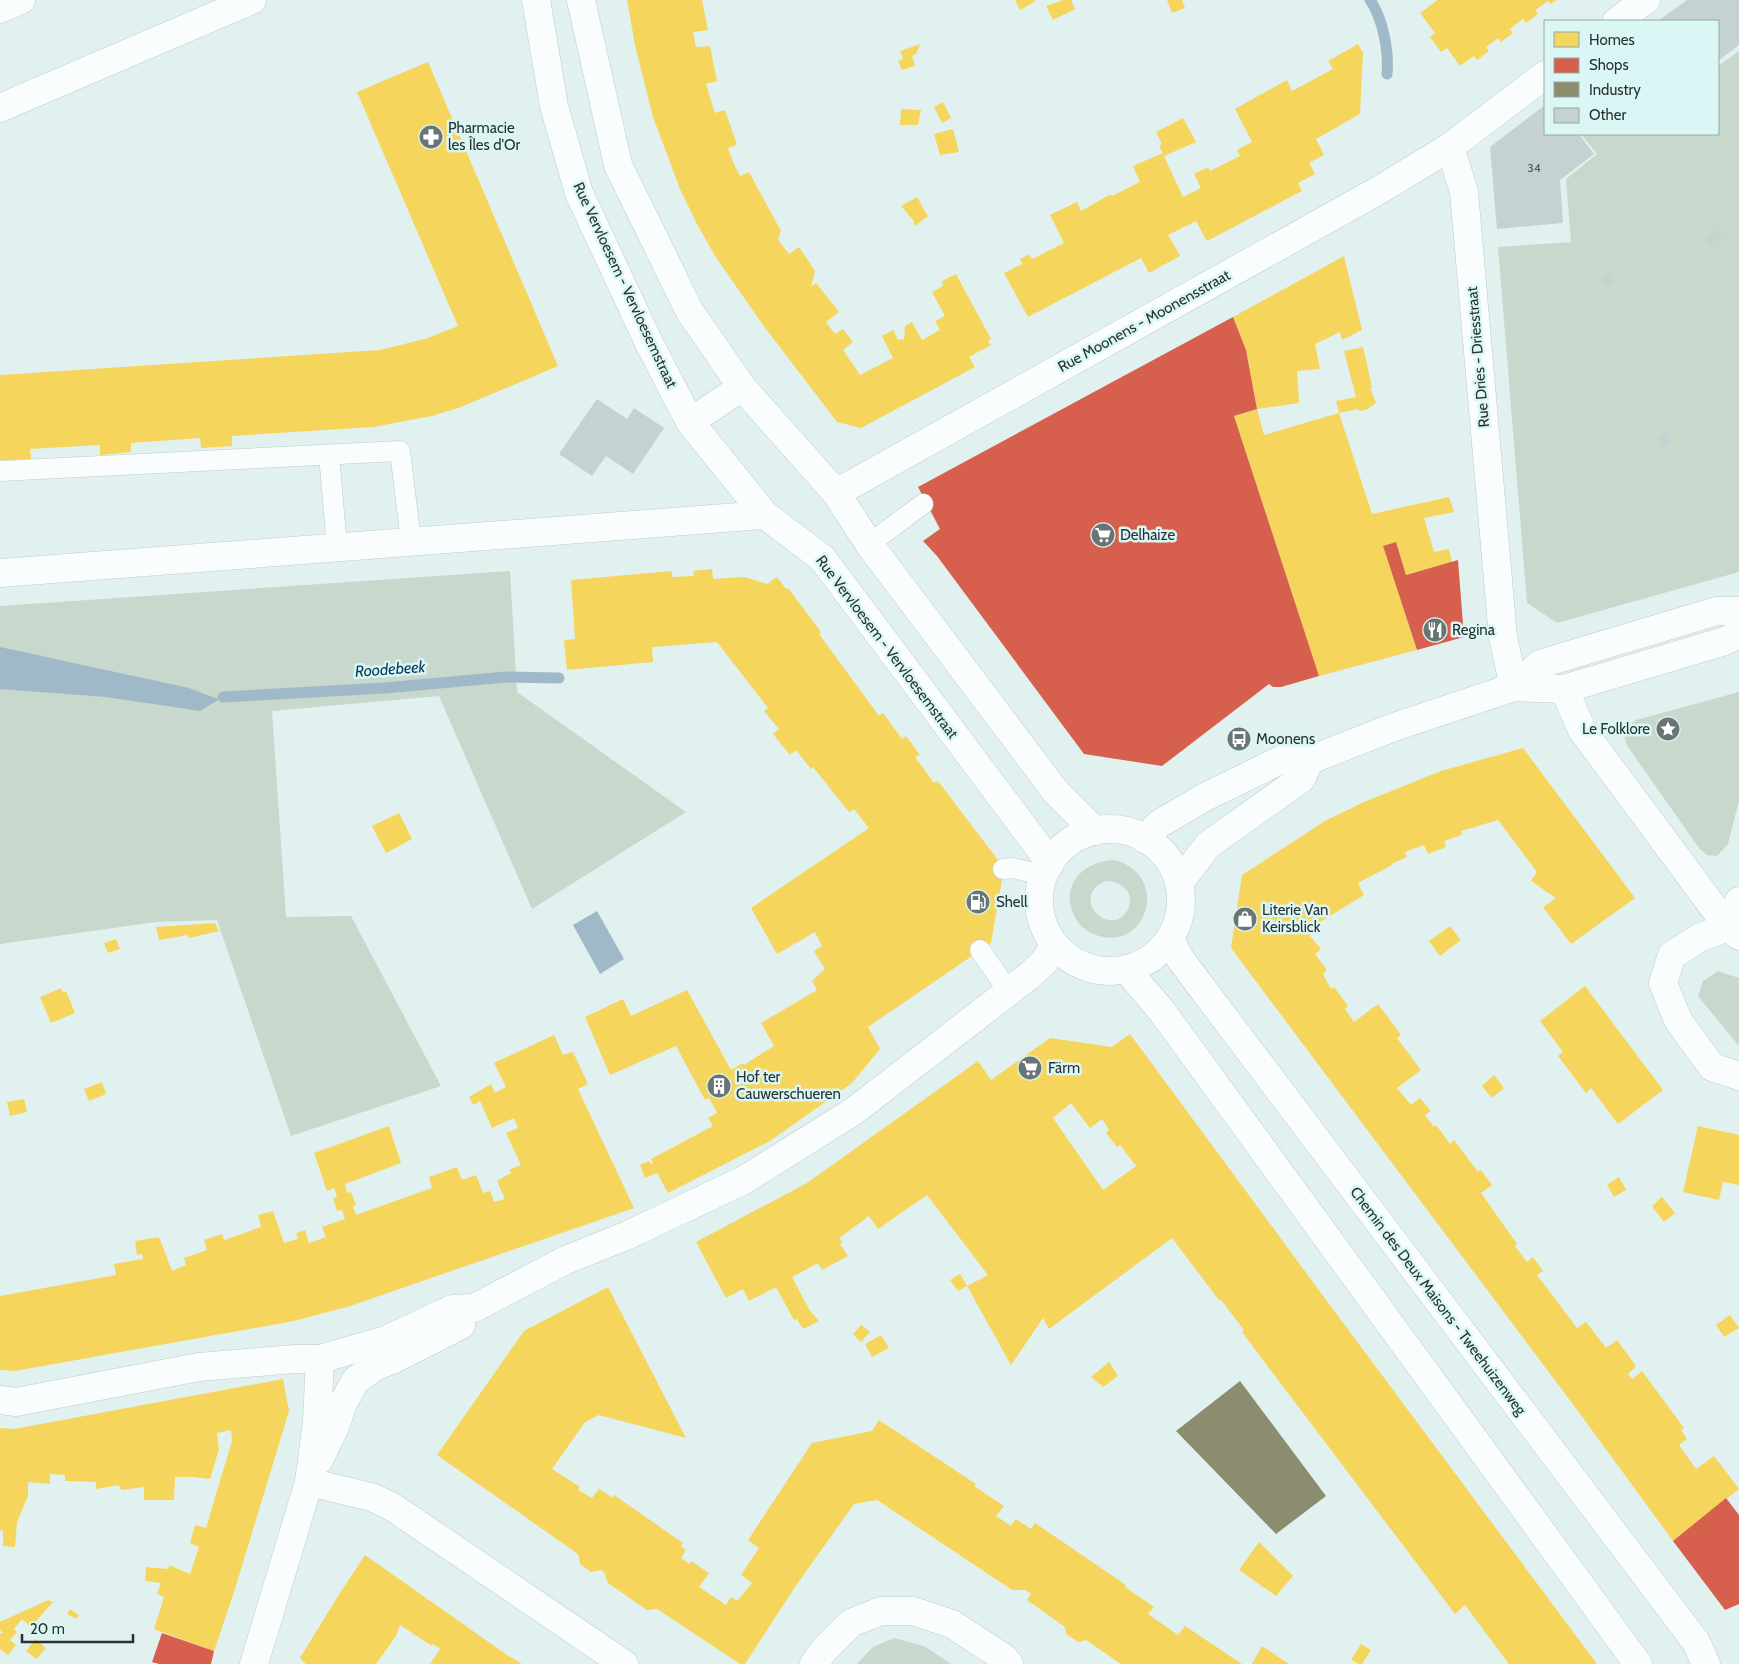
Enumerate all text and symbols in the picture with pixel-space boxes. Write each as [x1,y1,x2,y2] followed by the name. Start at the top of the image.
[1544,20,1719,135] legend
[1589,31,1635,49] text: Homes
[1589,56,1629,74] text: Shops
[1589,81,1641,99] text: Industry
[1589,106,1626,124] text: Other
[448,119,520,154] place label: Pharmacie les Îles d'Or
[418,124,444,150] pharmacy icon: Pharmacie les Îles d'Or
[1527,160,1541,175] house number: 34
[569,179,681,391] street label: Rue Vervloesem - Vervloesemstraat
[1055,266,1233,376] street label: Rue Moonens - Moonensstraat
[1463,286,1493,428] street label: Rue Dries - Driesstraat
[1090,522,1116,548] supermarket icon: Delhaize
[1120,526,1175,544] place label: Delhaize
[812,552,962,742] street label: Rue Vervloesem - Vervloesemstraat
[1422,617,1448,643] restaurant icon: Regina
[1452,621,1496,639] place label: Regina
[354,657,427,681] water label: Roodebeek
[1655,716,1681,742] place icon: Le Folklore
[1582,720,1650,738] place label: Le Folklore
[1226,726,1252,752] bus stop icon: Moonens
[1256,730,1315,748] place label: Moonens
[965,889,991,915] fuel station icon: Shell
[996,893,1028,911] place label: Shell
[1262,901,1328,936] place label: Literie Van Keirsblick
[1232,906,1258,932] shop icon: Literie Van Keirsblick
[1017,1055,1043,1081] supermarket icon: Färm
[1048,1059,1080,1077] place label: Färm
[736,1068,841,1103] place label: Hof ter Cauwerschueren
[706,1073,732,1099] building icon: Hof ter Cauwerschueren
[1346,1183,1530,1419] street label: Chemin des Deux Maisons - Tweehuizenweg
[22,1612,134,1644] scale bar
[30,1620,65,1638] text: 20 m

